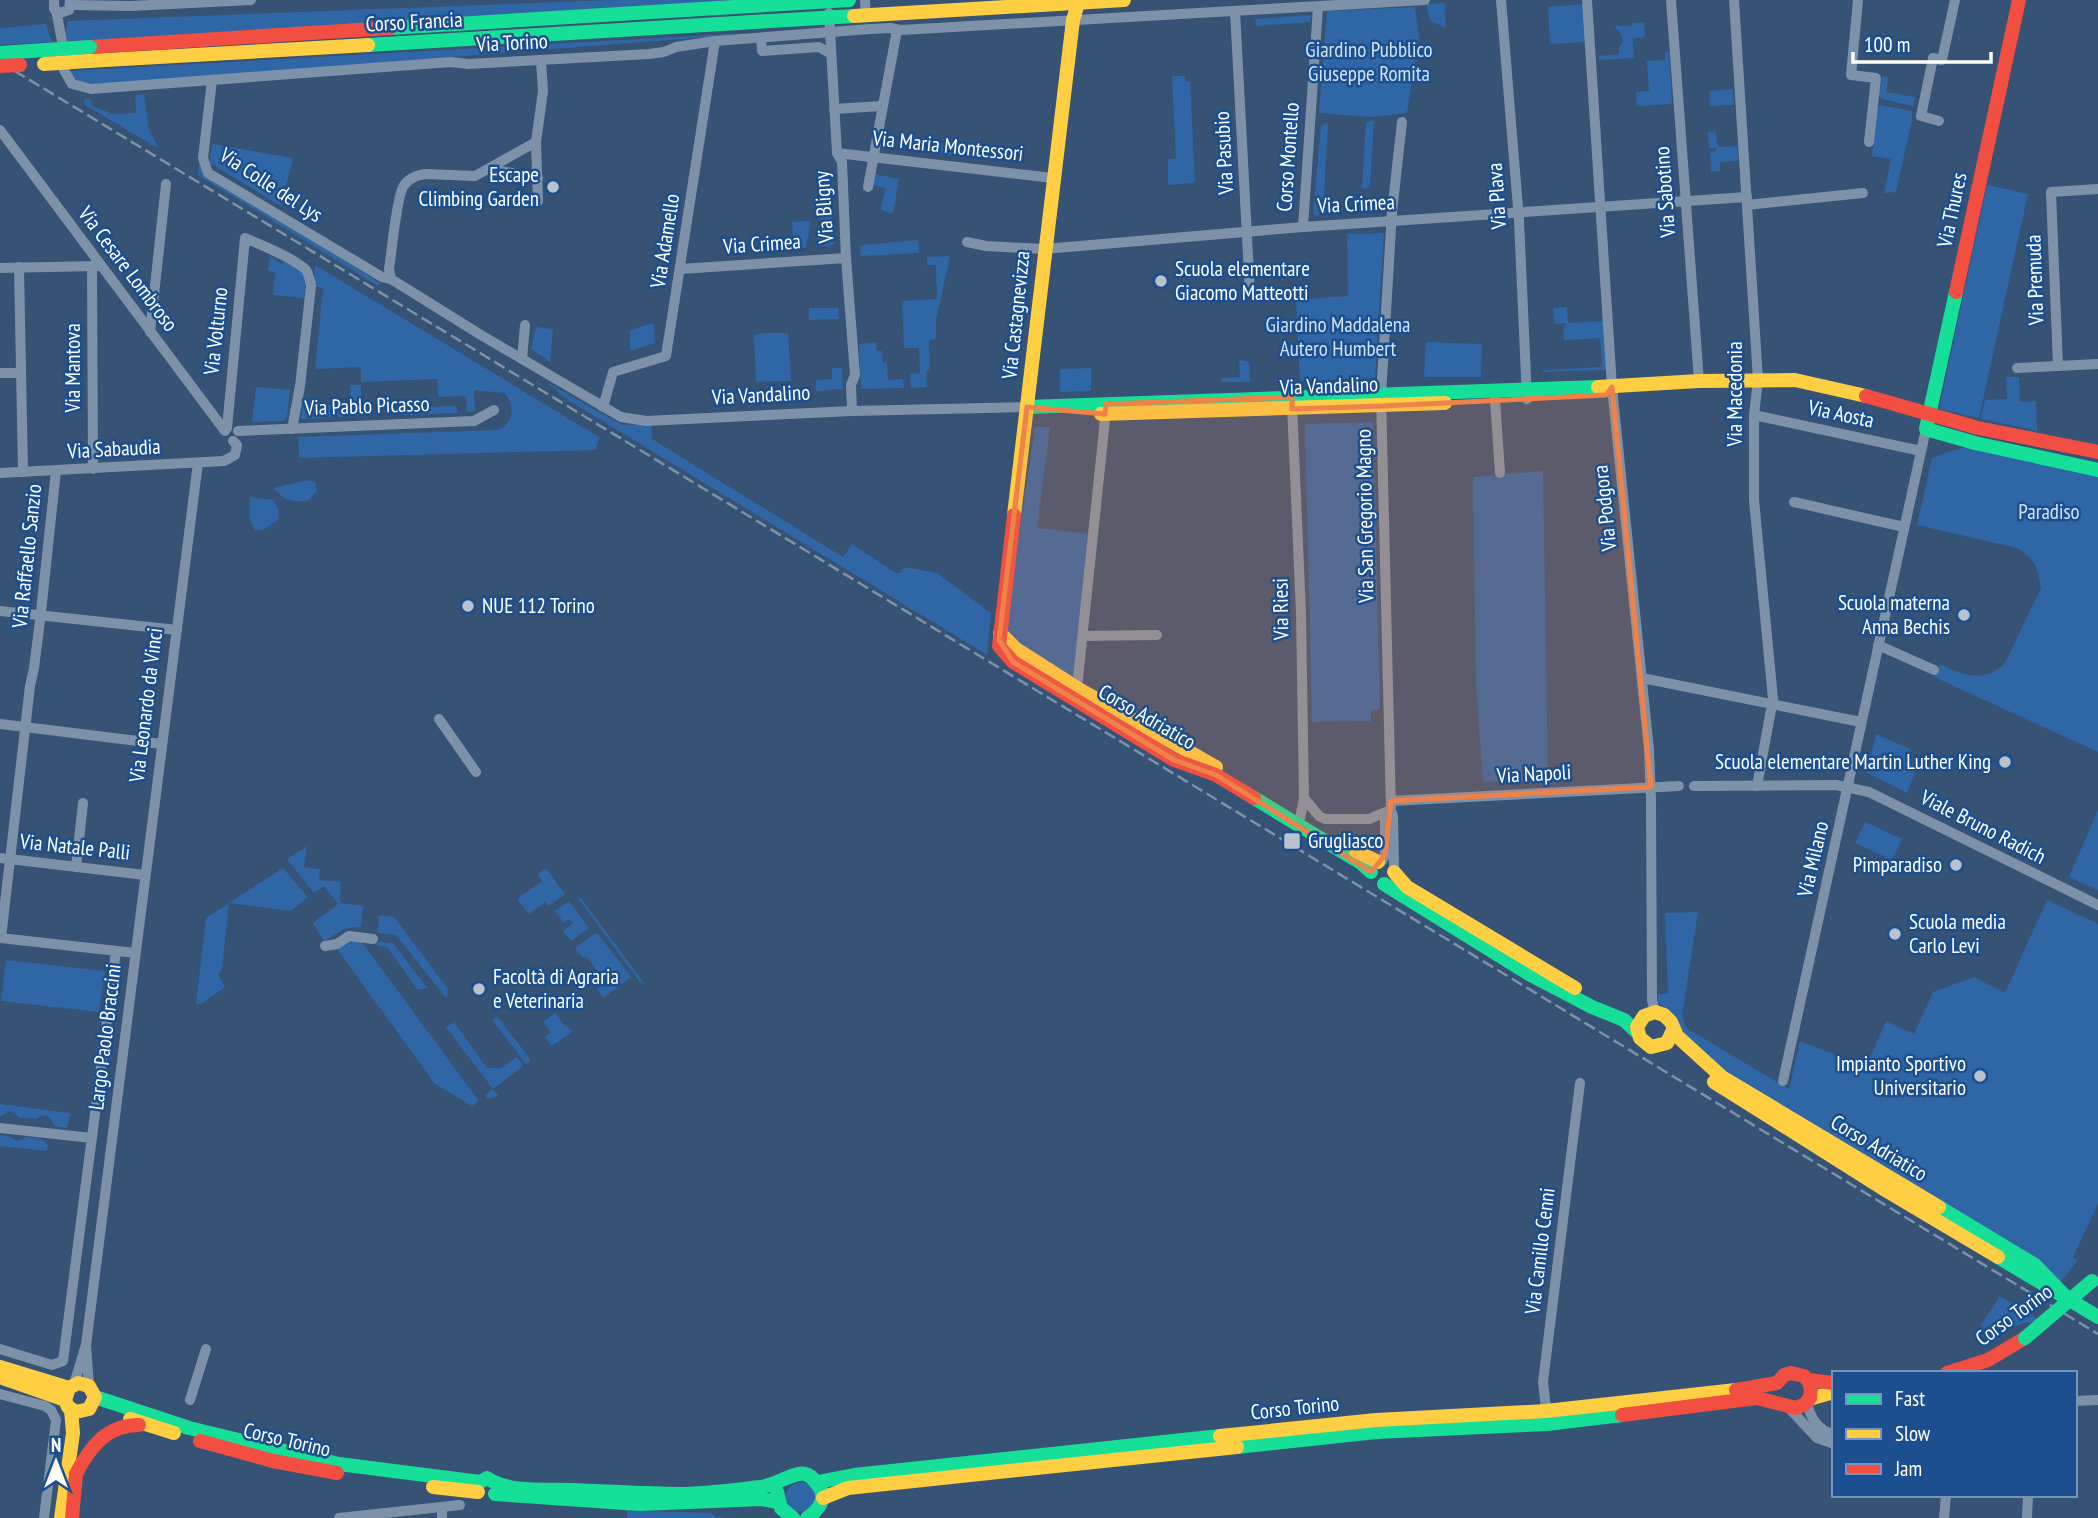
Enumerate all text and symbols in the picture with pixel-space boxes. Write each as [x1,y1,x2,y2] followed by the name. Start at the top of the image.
[365,5,463,38] street label: Corso Francia
[1853,21,1991,65] scale bar
[475,27,548,58] street label: Via Torino
[1864,31,1910,58] text: 100 m
[1305,36,1433,87] park label: Giardino Pubblico Giuseppe Romita
[1270,102,1305,212] street label: Corso Montello
[1208,111,1239,196] street label: Via Pasubio
[870,124,1025,167] street label: Via Maria Montessori
[214,141,328,228] street label: Via Colle del Lys
[1648,146,1681,240] street label: Via Sabotino
[418,161,539,212] place label: Escape Climbing Garden
[1481,162,1512,231] street label: Via Plava
[807,170,840,245] street label: Via Bligny
[1930,170,1973,251] street label: Via Thures
[545,179,561,195] marker: Escape Climbing Garden
[1316,188,1395,219] street label: Via Crimea
[644,192,685,291] street label: Via Adamello
[72,200,184,337] street label: Via Cesare Lombroso
[721,227,802,260] street label: Via Crimea
[2019,234,2050,327] street label: Via Premuda
[995,249,1036,381] street label: Via Castagnevizza
[1175,255,1310,306] place label: Scuola elementare Giacomo Matteotti
[1153,273,1169,289] marker: Scuola elementare Giacomo Matteotti
[197,286,234,377] street label: Via Volturno
[1266,311,1410,362] park label: Giardino Maddalena Autero Humbert
[59,323,86,414] street label: Via Mantova
[1721,341,1748,448] street label: Via Macedonia
[1278,370,1379,401] street label: Via Vandalino
[710,378,811,411] street label: Via Vandalino
[303,390,430,421] street label: Via Pablo Picasso
[1805,393,1876,434] street label: Via Aosta
[1349,429,1380,604] street label: Via San Gregorio Magno
[66,433,161,464] street label: Via Sabaudia
[1587,464,1623,553] street label: Via Podgora
[5,483,47,630] street label: Via Raffaello Sanzio
[2018,498,2080,525] park label: Paradiso
[1266,578,1295,641] street label: Via Riesi
[1838,589,1950,640] place label: Scuola materna Anna Bechis
[482,592,595,619] place label: NUE 112 Torino
[460,598,476,614] marker: NUE 112 Torino
[1956,607,1972,623] marker: Scuola materna Anna Bechis
[123,626,168,785] street label: Via Leonardo da Vinci
[1094,678,1201,755] street label: Corso Adriatico
[1715,748,1991,775] place label: Scuola elementare Martin Luther King
[1997,754,2013,770] marker: Scuola elementare Martin Luther King
[1495,758,1572,789] street label: Via Napoli
[1915,783,2050,870] street label: Viale Bruno Radich
[1791,819,1834,900] street label: Via Milano
[18,827,131,866] street label: Via Natale Palli
[1308,827,1383,854] place label: Grugliasco
[1282,831,1302,851] marker: Grugliasco
[1853,851,1942,878] place label: Pimparadiso
[1948,857,1964,873] marker: Pimparadiso
[1909,908,2006,959] place label: Scuola media Carlo Levi
[1887,926,1903,942] marker: Scuola media Carlo Levi
[82,962,127,1112] street label: Largo Paolo Braccini
[493,963,619,1014] place label: Facoltà di Agraria e Veterinaria
[471,981,487,997] marker: Facoltà di Agraria e Veterinaria
[1836,1050,1966,1101] place label: Impianto Sportivo Universitario
[1972,1068,1988,1084] marker: Impianto Sportivo Universitario
[1826,1108,1933,1187] street label: Corso Adriatico
[1518,1186,1561,1317] street label: Via Camillo Cenni
[1970,1278,2058,1352] street label: Corso Torino
[1832,1371,2077,1497] legend
[1895,1385,1925,1412] text: Fast
[1249,1389,1341,1426] street label: Corso Torino
[241,1416,333,1463] street label: Corso Torino
[1895,1420,1931,1447] text: Slow
[21,1427,91,1497] north arrow
[51,1433,61,1457] text: N
[1894,1455,1922,1482] text: Jam

